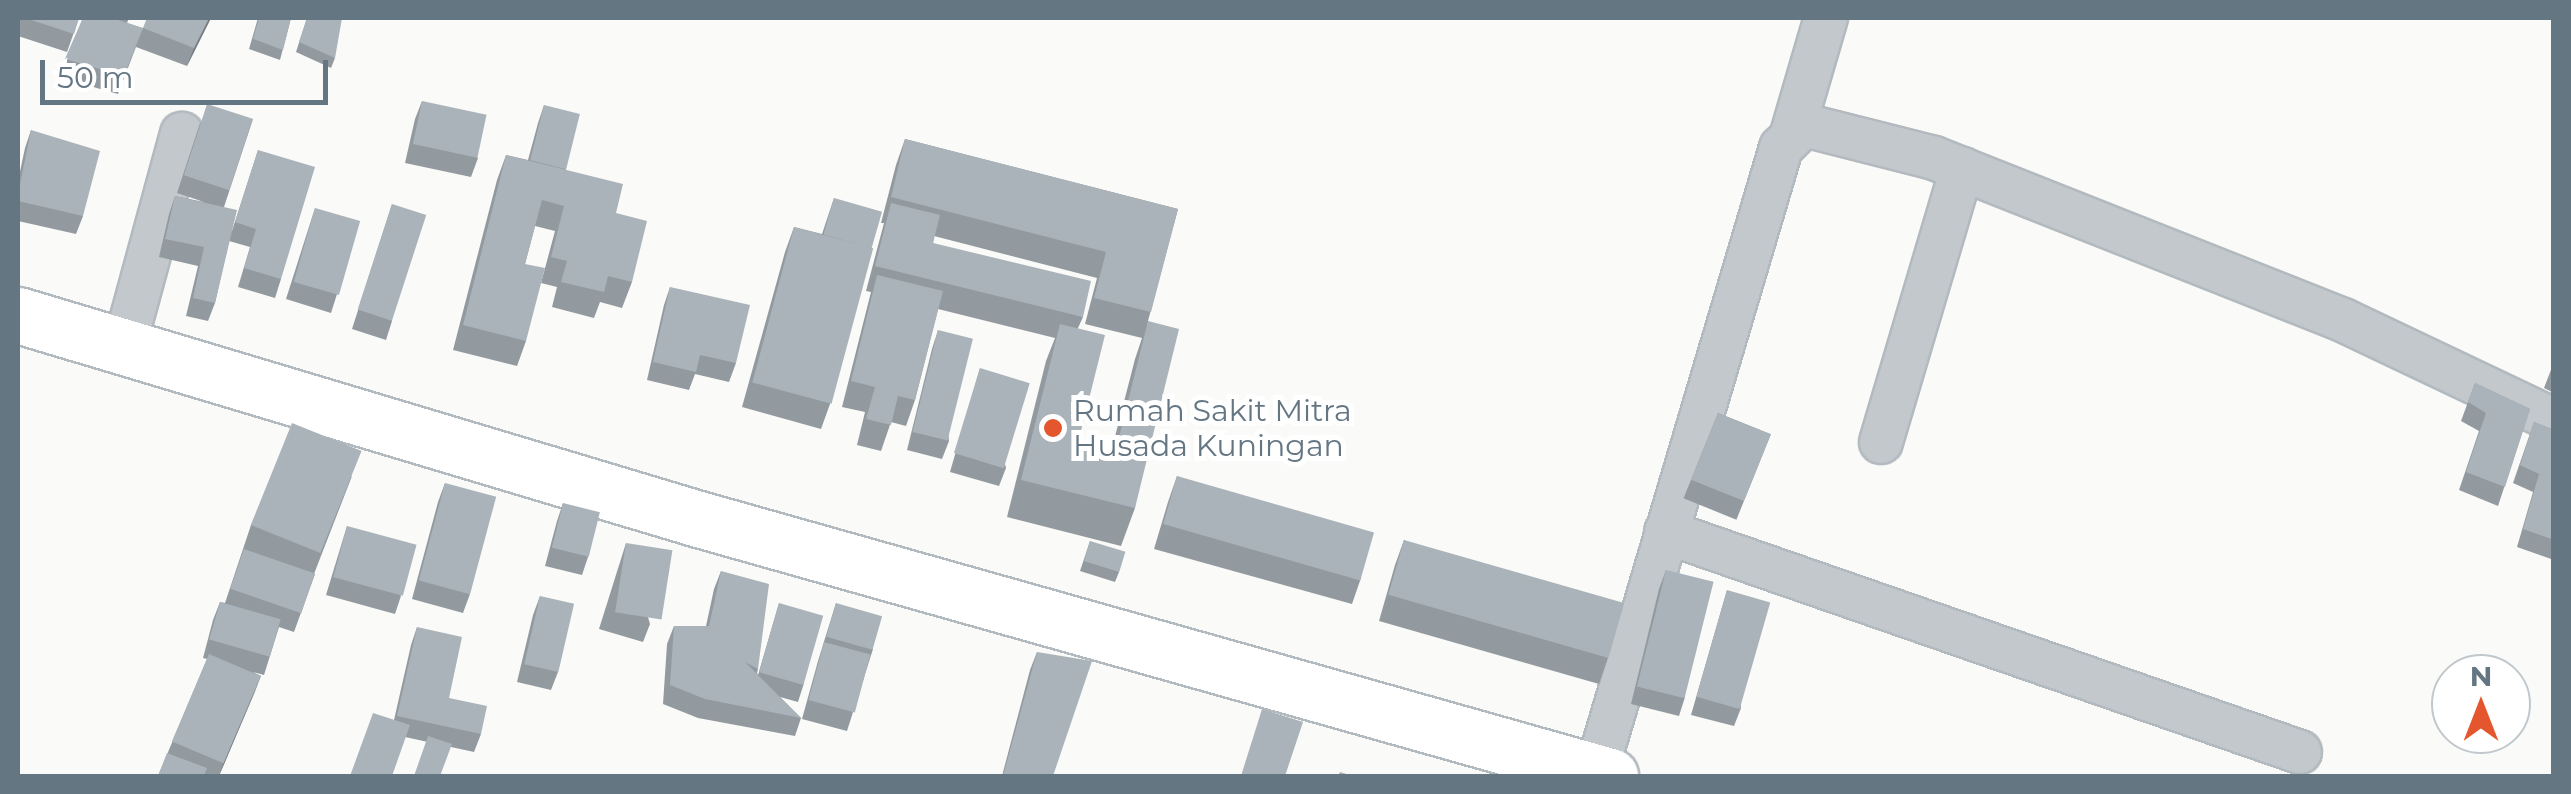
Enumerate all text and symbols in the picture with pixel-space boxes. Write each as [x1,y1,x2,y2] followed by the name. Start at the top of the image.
[45,40,332,102] scale bar
[57,59,134,96] text: 50 m
[1073,393,1352,464] place label: Rumah Sakit Mitra Husada Kuningan
[1042,417,1064,439] marker: Rumah Sakit Mitra Husada Kuningan
[2431,654,2531,754] north arrow
[2470,659,2492,693] text: N

